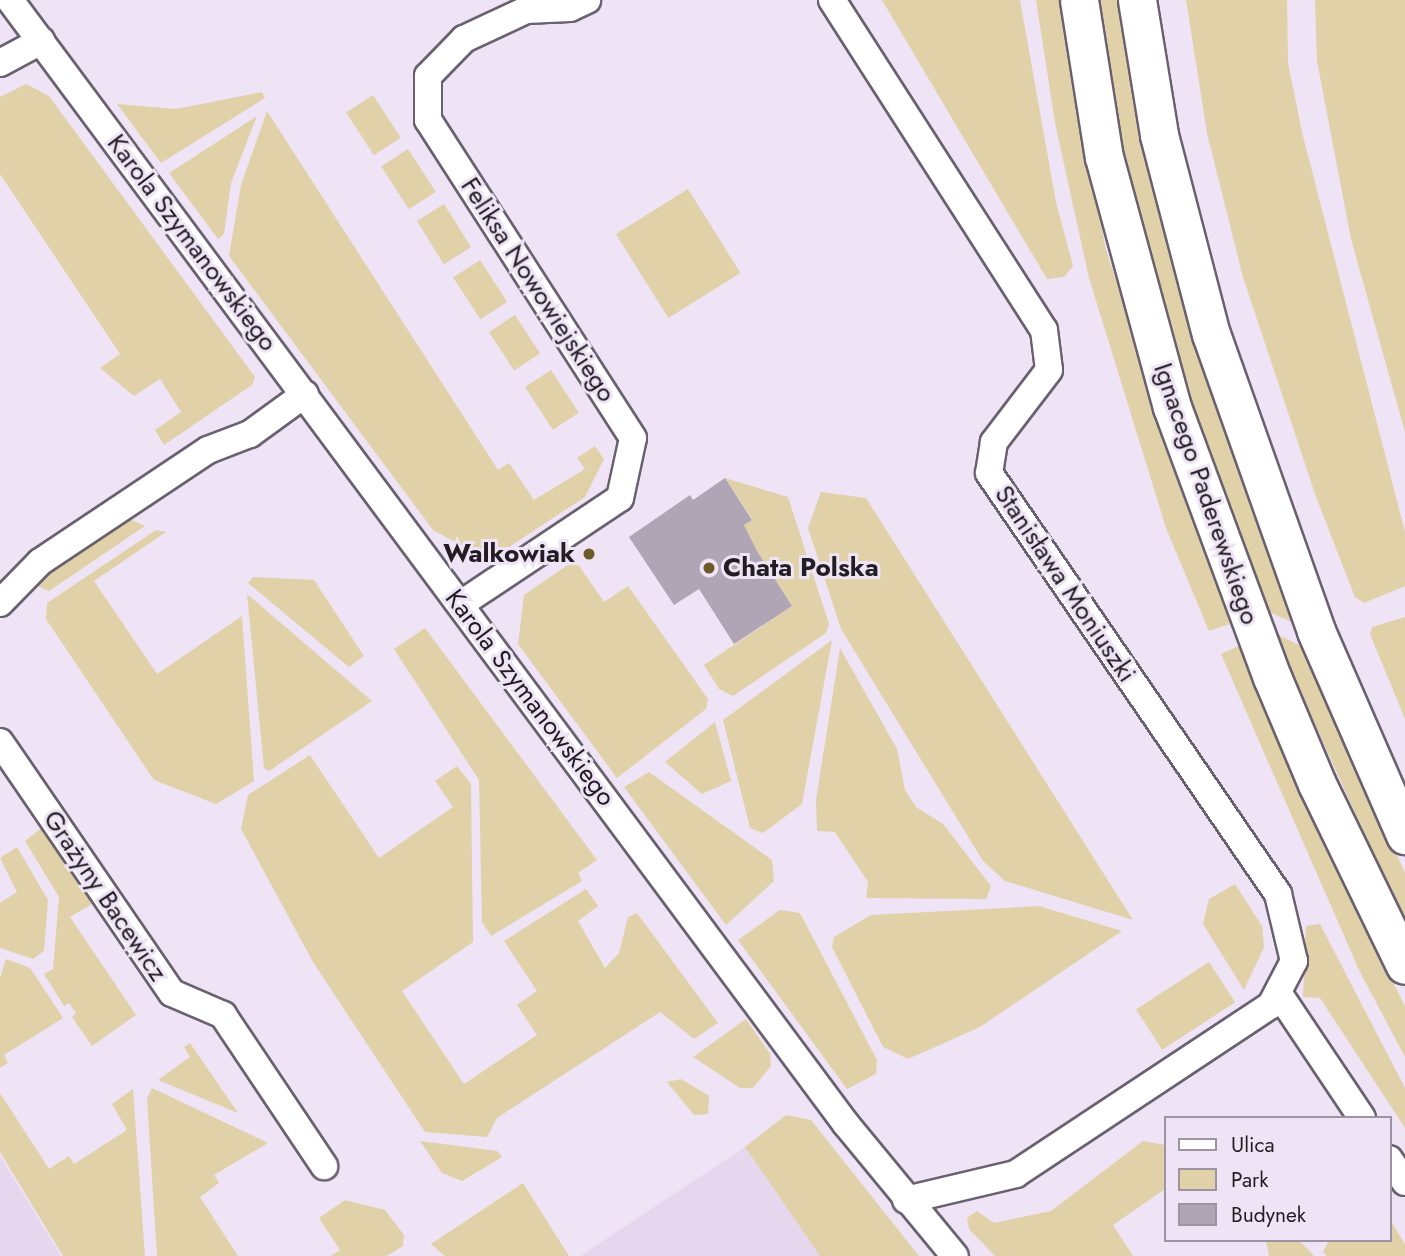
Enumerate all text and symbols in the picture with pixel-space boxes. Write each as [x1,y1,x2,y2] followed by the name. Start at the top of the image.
[100,128,284,358] street label: Karola Szymanowskiego
[454,172,622,408] street label: Feliksa Nowowiejskiego
[1147,359,1265,629] street label: Ignacego Paderewskiego
[988,480,1142,688] street label: Stanisława Moniuszki
[443,538,575,570] place label: Walkowiak
[581,546,597,562] marker: Walkowiak
[723,552,879,584] place label: Chata Polska
[701,560,717,576] marker: Chata Polska
[438,583,622,813] street label: Karola Szymanowskiego
[36,805,174,987] street label: Grażyny Bacewicz
[1164,1116,1391,1242] legend
[1231,1130,1275,1160] text: Ulica
[1231,1165,1268,1195] text: Park
[1231,1200,1306,1230] text: Budynek

